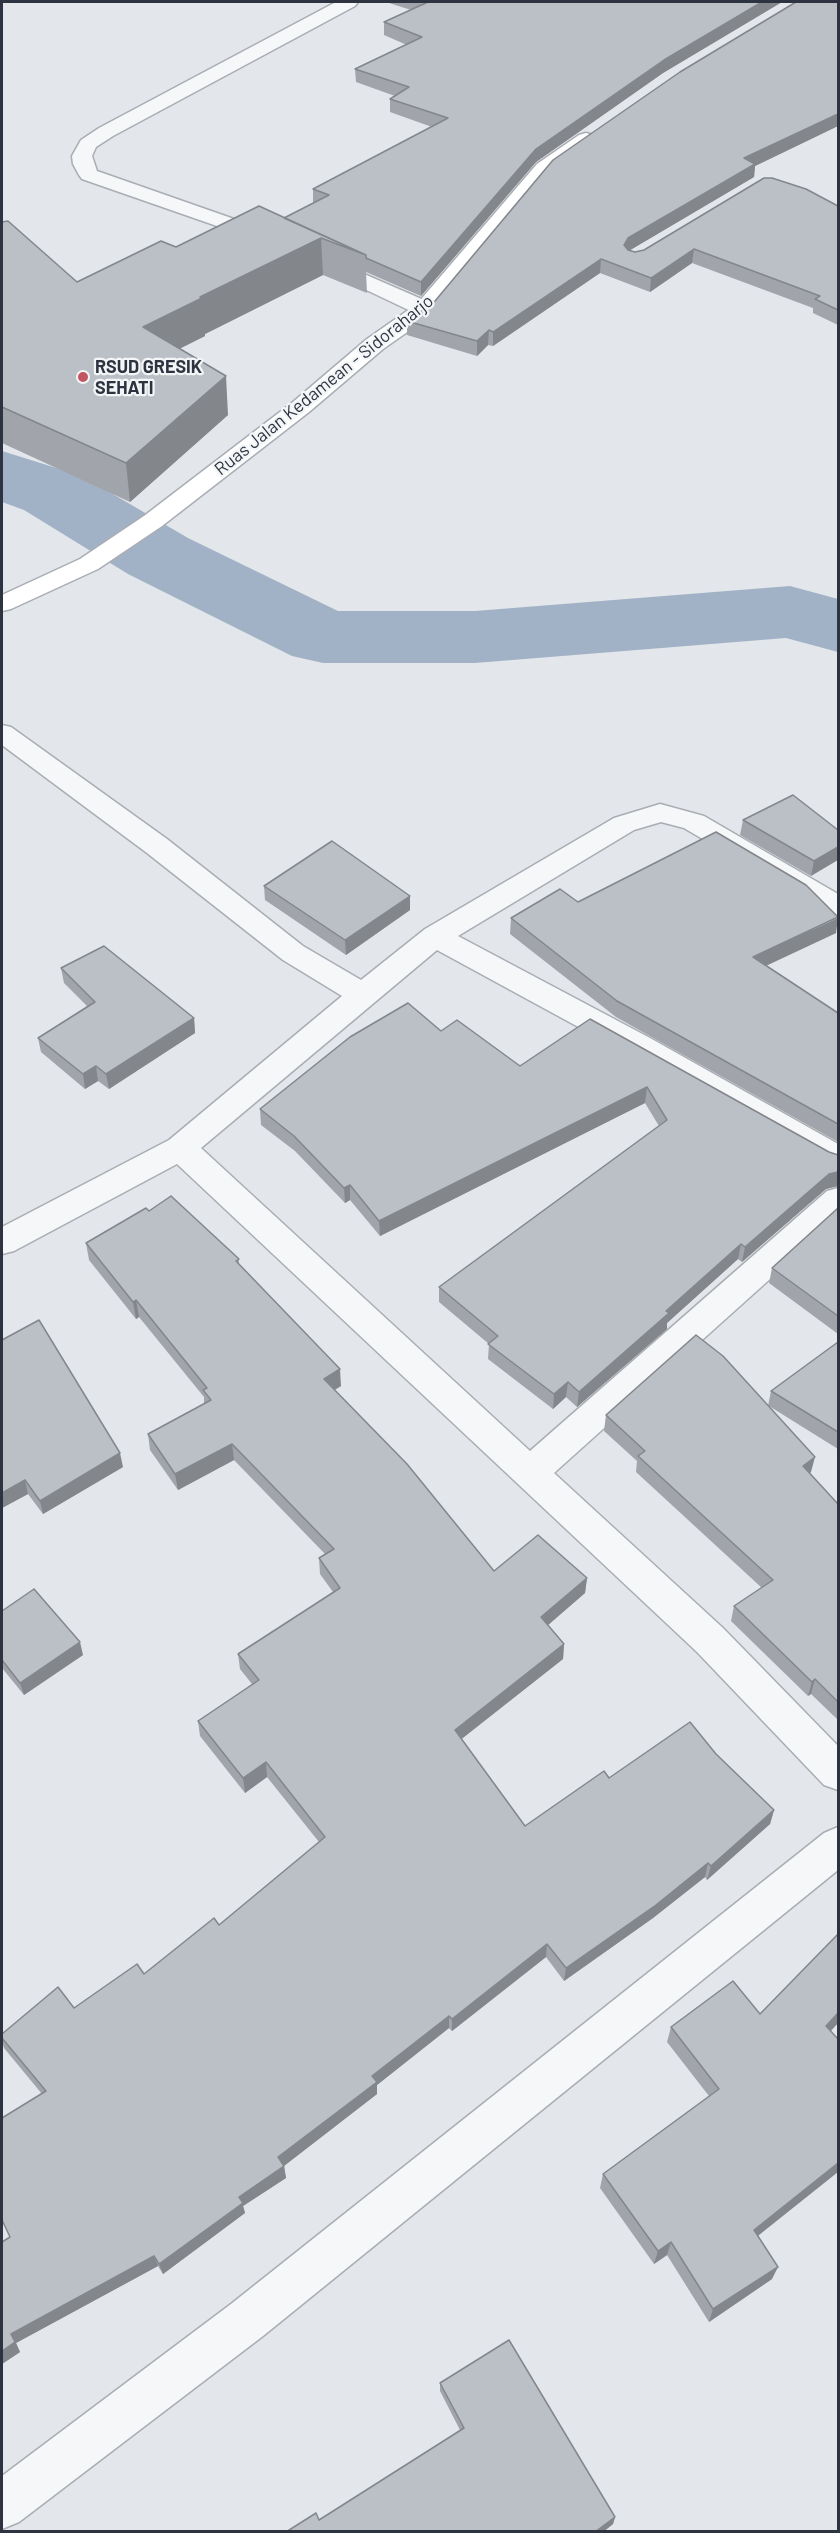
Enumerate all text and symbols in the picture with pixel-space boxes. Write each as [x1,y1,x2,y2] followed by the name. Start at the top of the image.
[210,290,438,480] street label: Ruas Jalan Kedamean - Sidoraharjo
[95,356,202,398] place label: RSUD GRESIK SEHATI
[76,370,90,384] marker: RSUD GRESIK SEHATI

